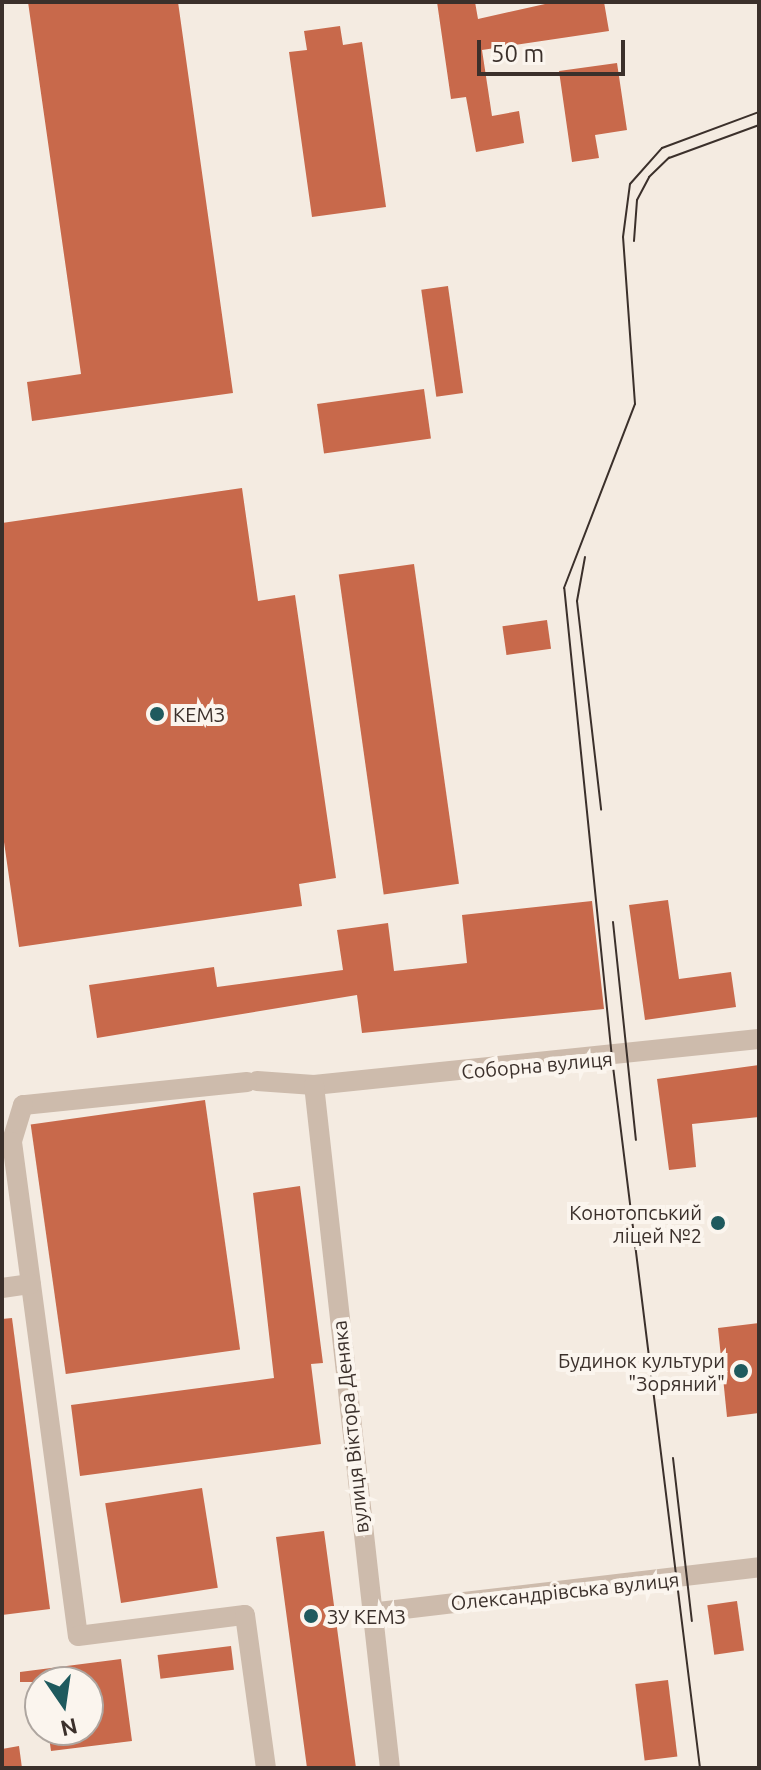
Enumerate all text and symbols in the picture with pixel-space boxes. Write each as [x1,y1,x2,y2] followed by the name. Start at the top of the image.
[481,24,629,74] scale bar
[491,40,544,67] text: 50 m
[173,702,225,726] place label: КЕМЗ
[148,705,166,723] marker: КЕМЗ
[460,1046,614,1084] street label: Соборна вулиця
[569,1200,702,1247] place label: Конотопський ліцей №2
[709,1214,727,1232] marker: Конотопський ліцей №2
[327,1319,373,1535] street label: вулиця Віктора Деняка
[558,1348,725,1395] place label: Будинок культури "Зоряний"
[732,1362,750,1380] marker: Будинок культури "Зоряний"
[450,1567,680,1615] street label: Олександрівська вулиця
[327,1604,406,1628] place label: ЗУ КЕМЗ
[302,1607,320,1625] marker: ЗУ КЕМЗ
[24,1666,104,1746] north arrow
[58,1714,80,1742] text: N

